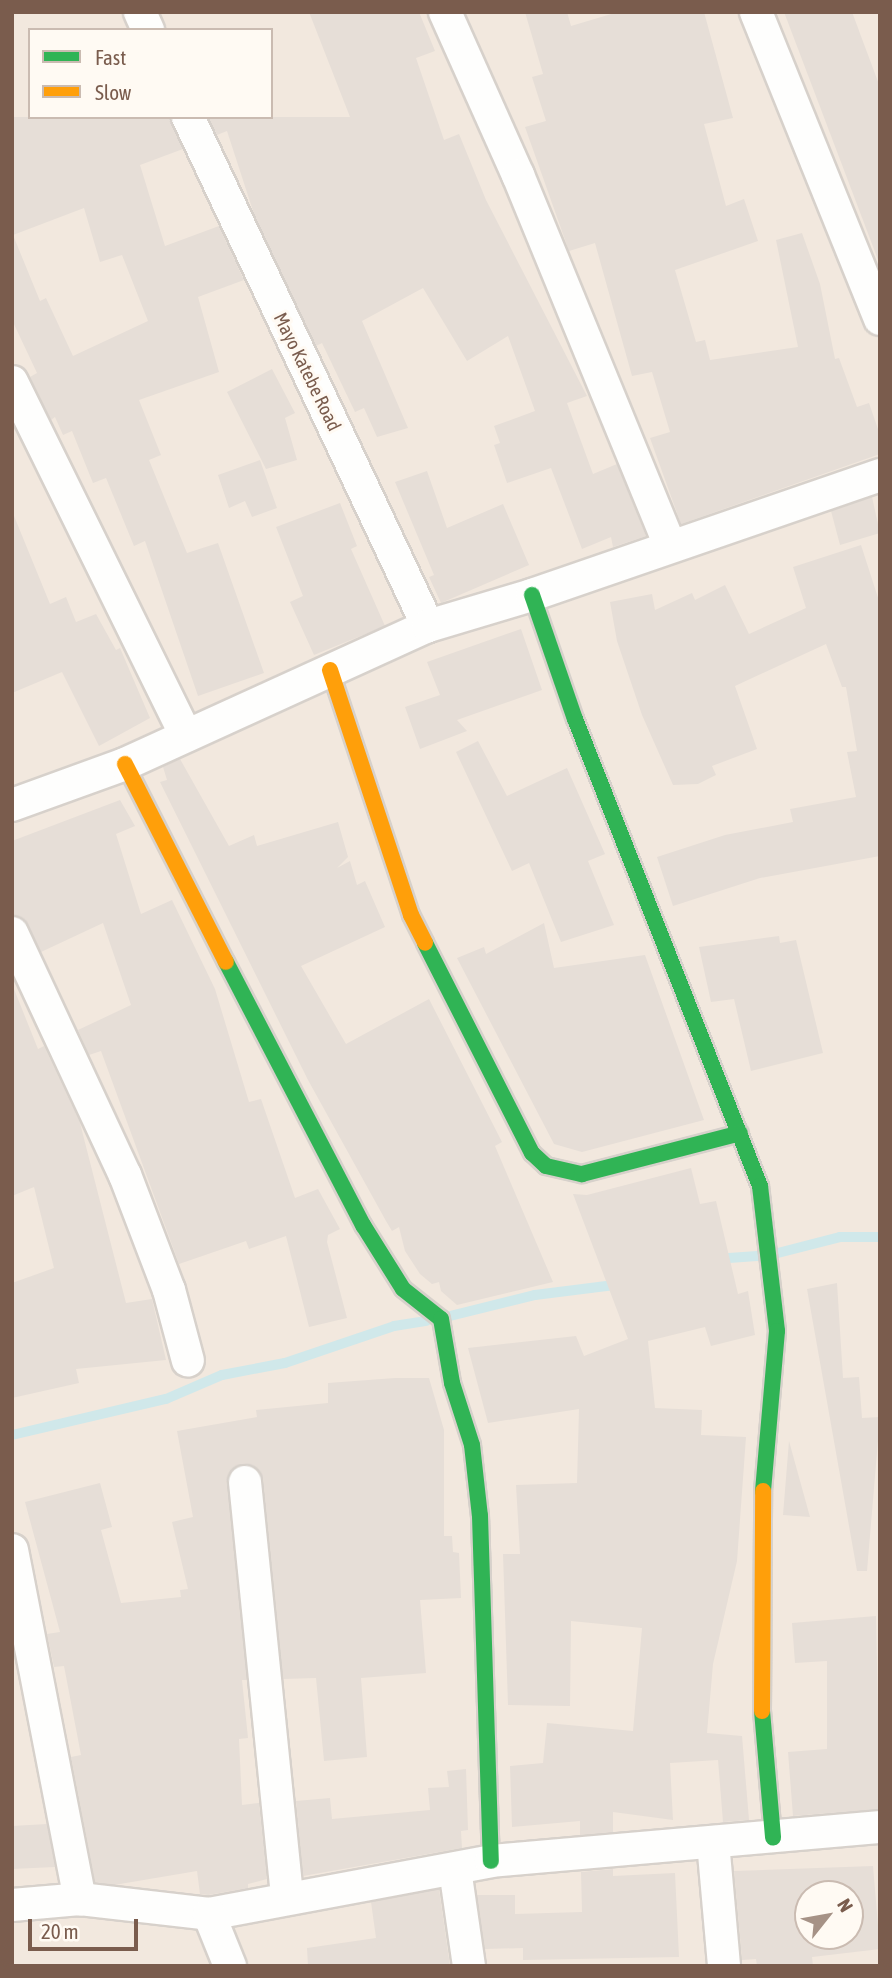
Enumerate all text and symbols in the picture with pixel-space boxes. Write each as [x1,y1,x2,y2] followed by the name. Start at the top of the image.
[28,28,273,119] legend
[95,45,126,69] text: Fast
[95,80,131,104] text: Slow
[268,309,346,435] street label: Mayo Katebe Road
[794,1880,864,1950] north arrow
[833,1895,858,1916] text: N
[32,1904,142,1948] scale bar
[41,1919,79,1943] text: 20 m

